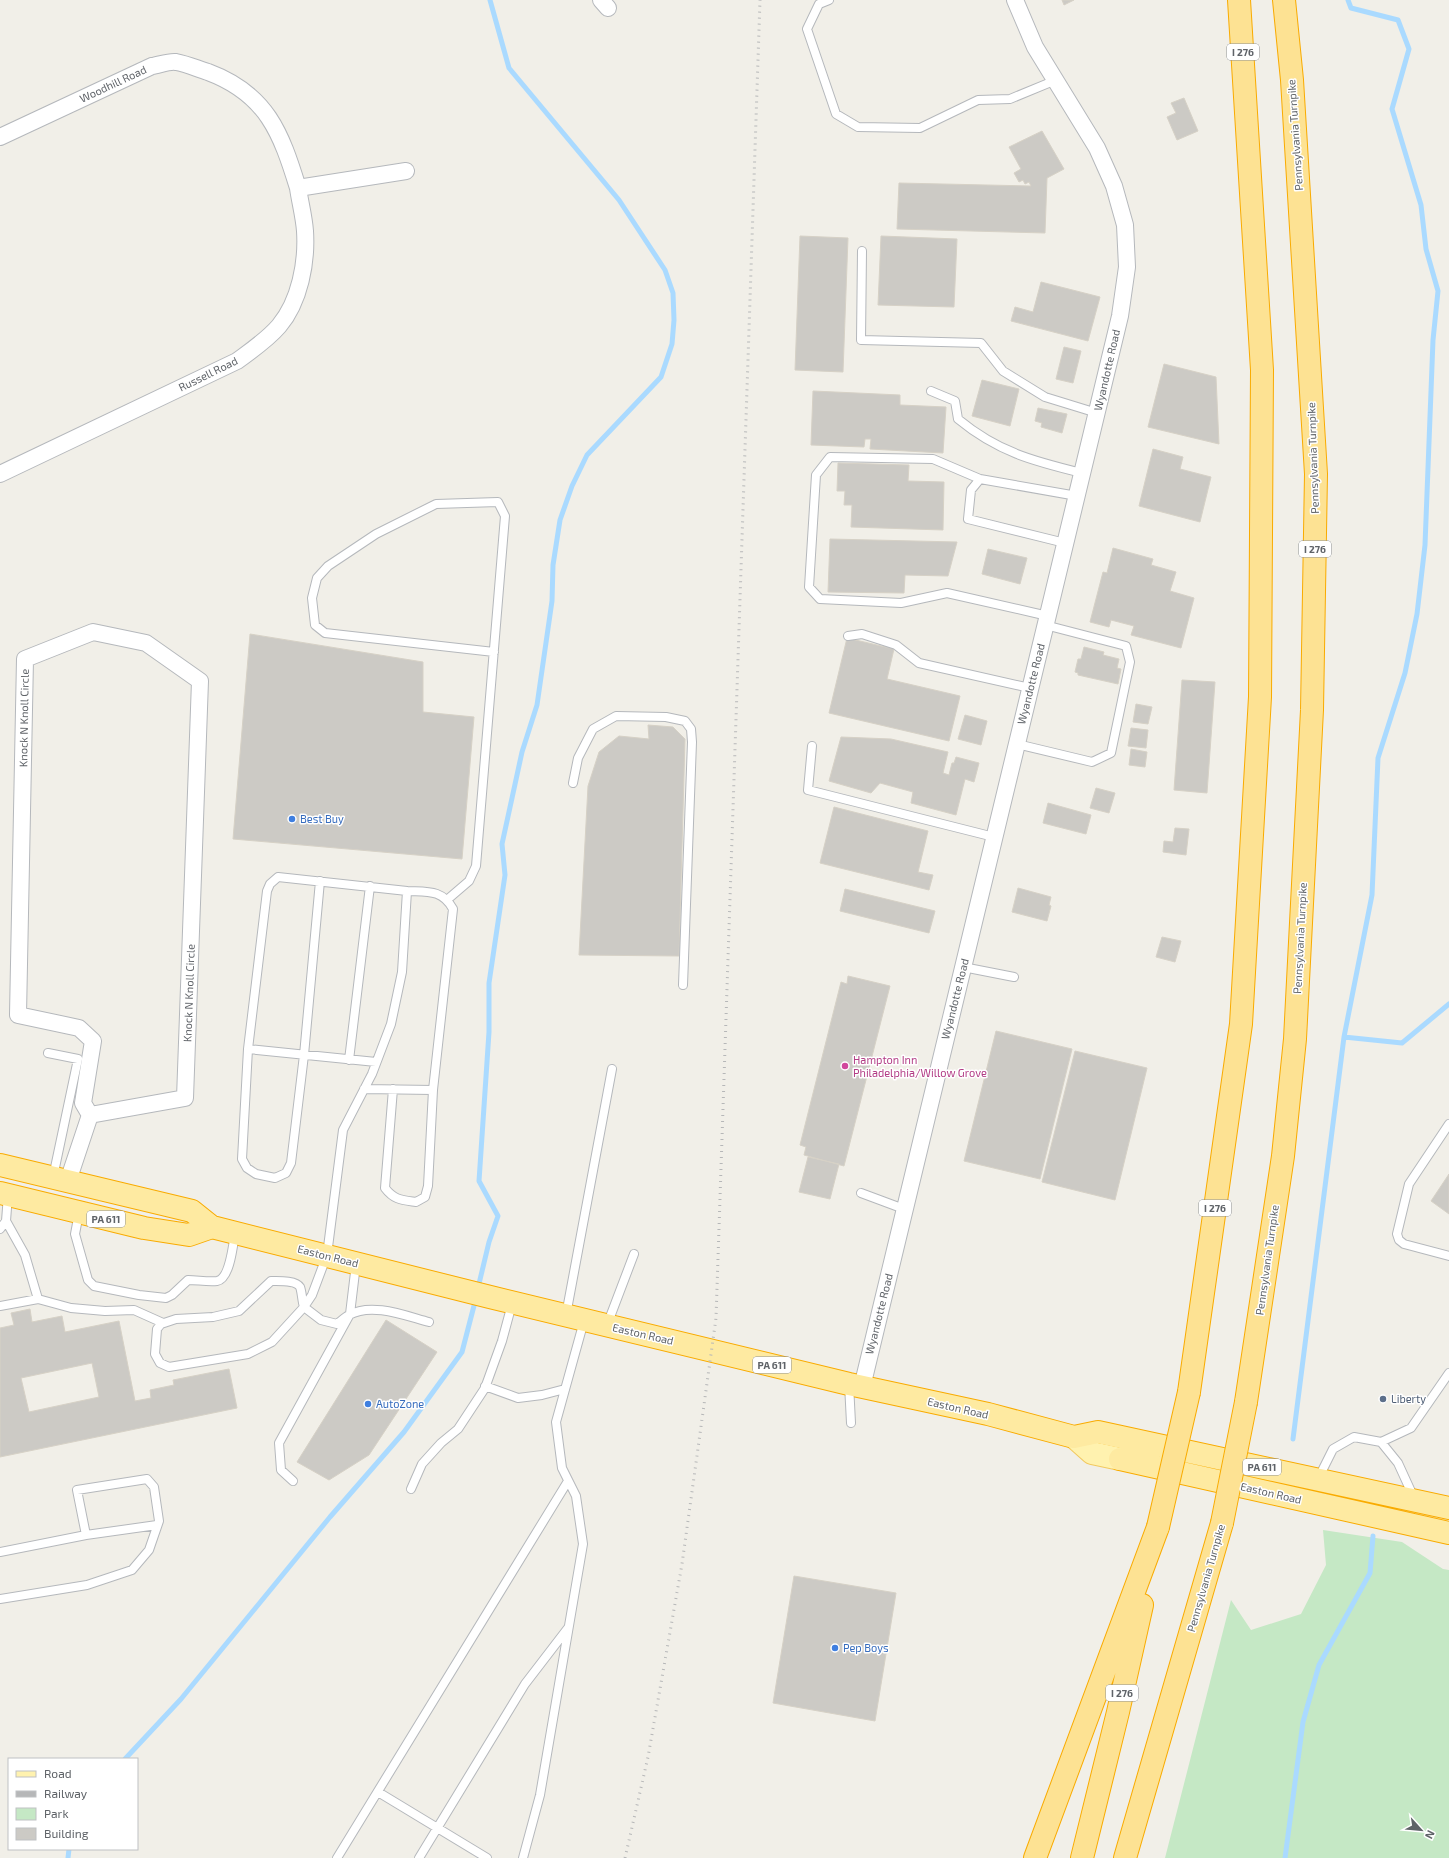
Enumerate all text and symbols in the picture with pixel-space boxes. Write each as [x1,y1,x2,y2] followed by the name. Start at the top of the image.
[1227,44,1259,60] road number: I 276
[77,62,148,105] street label: Woodhill Road
[1284,79,1305,191] street label: Pennsylvania Turnpike
[1091,328,1122,412] street label: Wyandotte Road
[176,354,239,393] street label: Russell Road
[1304,402,1321,514] street label: Pennsylvania Turnpike
[1299,541,1331,557] road number: I 276
[1014,642,1047,726] street label: Wyandotte Road
[16,669,31,767] street label: Knock N Knoll Circle
[300,812,344,825] place label: Best Buy
[287,814,297,824] marker: Best Buy
[1290,882,1309,994] street label: Pennsylvania Turnpike
[180,944,197,1042] street label: Knock N Knoll Circle
[938,957,971,1041] street label: Wyandotte Road
[853,1053,987,1079] place label: Hampton Inn Philadelphia/Willow Grove
[840,1061,850,1071] marker: Hampton Inn Philadelphia/Willow Grove
[1199,1200,1231,1216] road number: I 276
[1252,1204,1281,1316] street label: Pennsylvania Turnpike
[87,1211,125,1227] road number: PA 611
[296,1242,360,1269] street label: Easton Road
[862,1272,895,1356] street label: Wyandotte Road
[611,1320,675,1347] street label: Easton Road
[753,1357,791,1373] road number: PA 611
[1391,1392,1426,1405] place label: Liberty
[926,1394,990,1421] street label: Easton Road
[1378,1394,1388,1404] marker: Liberty
[376,1397,424,1410] place label: AutoZone
[363,1399,373,1409] marker: AutoZone
[1243,1459,1281,1475] road number: PA 611
[1239,1479,1303,1506] street label: Easton Road
[1184,1522,1227,1633] street label: Pennsylvania Turnpike
[843,1641,889,1654] place label: Pep Boys
[830,1643,840,1653] marker: Pep Boys
[1106,1685,1138,1701] road number: I 276
[8,1758,138,1850] legend
[44,1766,72,1780] text: Road
[44,1786,88,1800] text: Railway
[44,1806,69,1820] text: Park
[1401,1810,1441,1850] north arrow
[44,1826,89,1840] text: Building
[1423,1828,1438,1841] text: N

